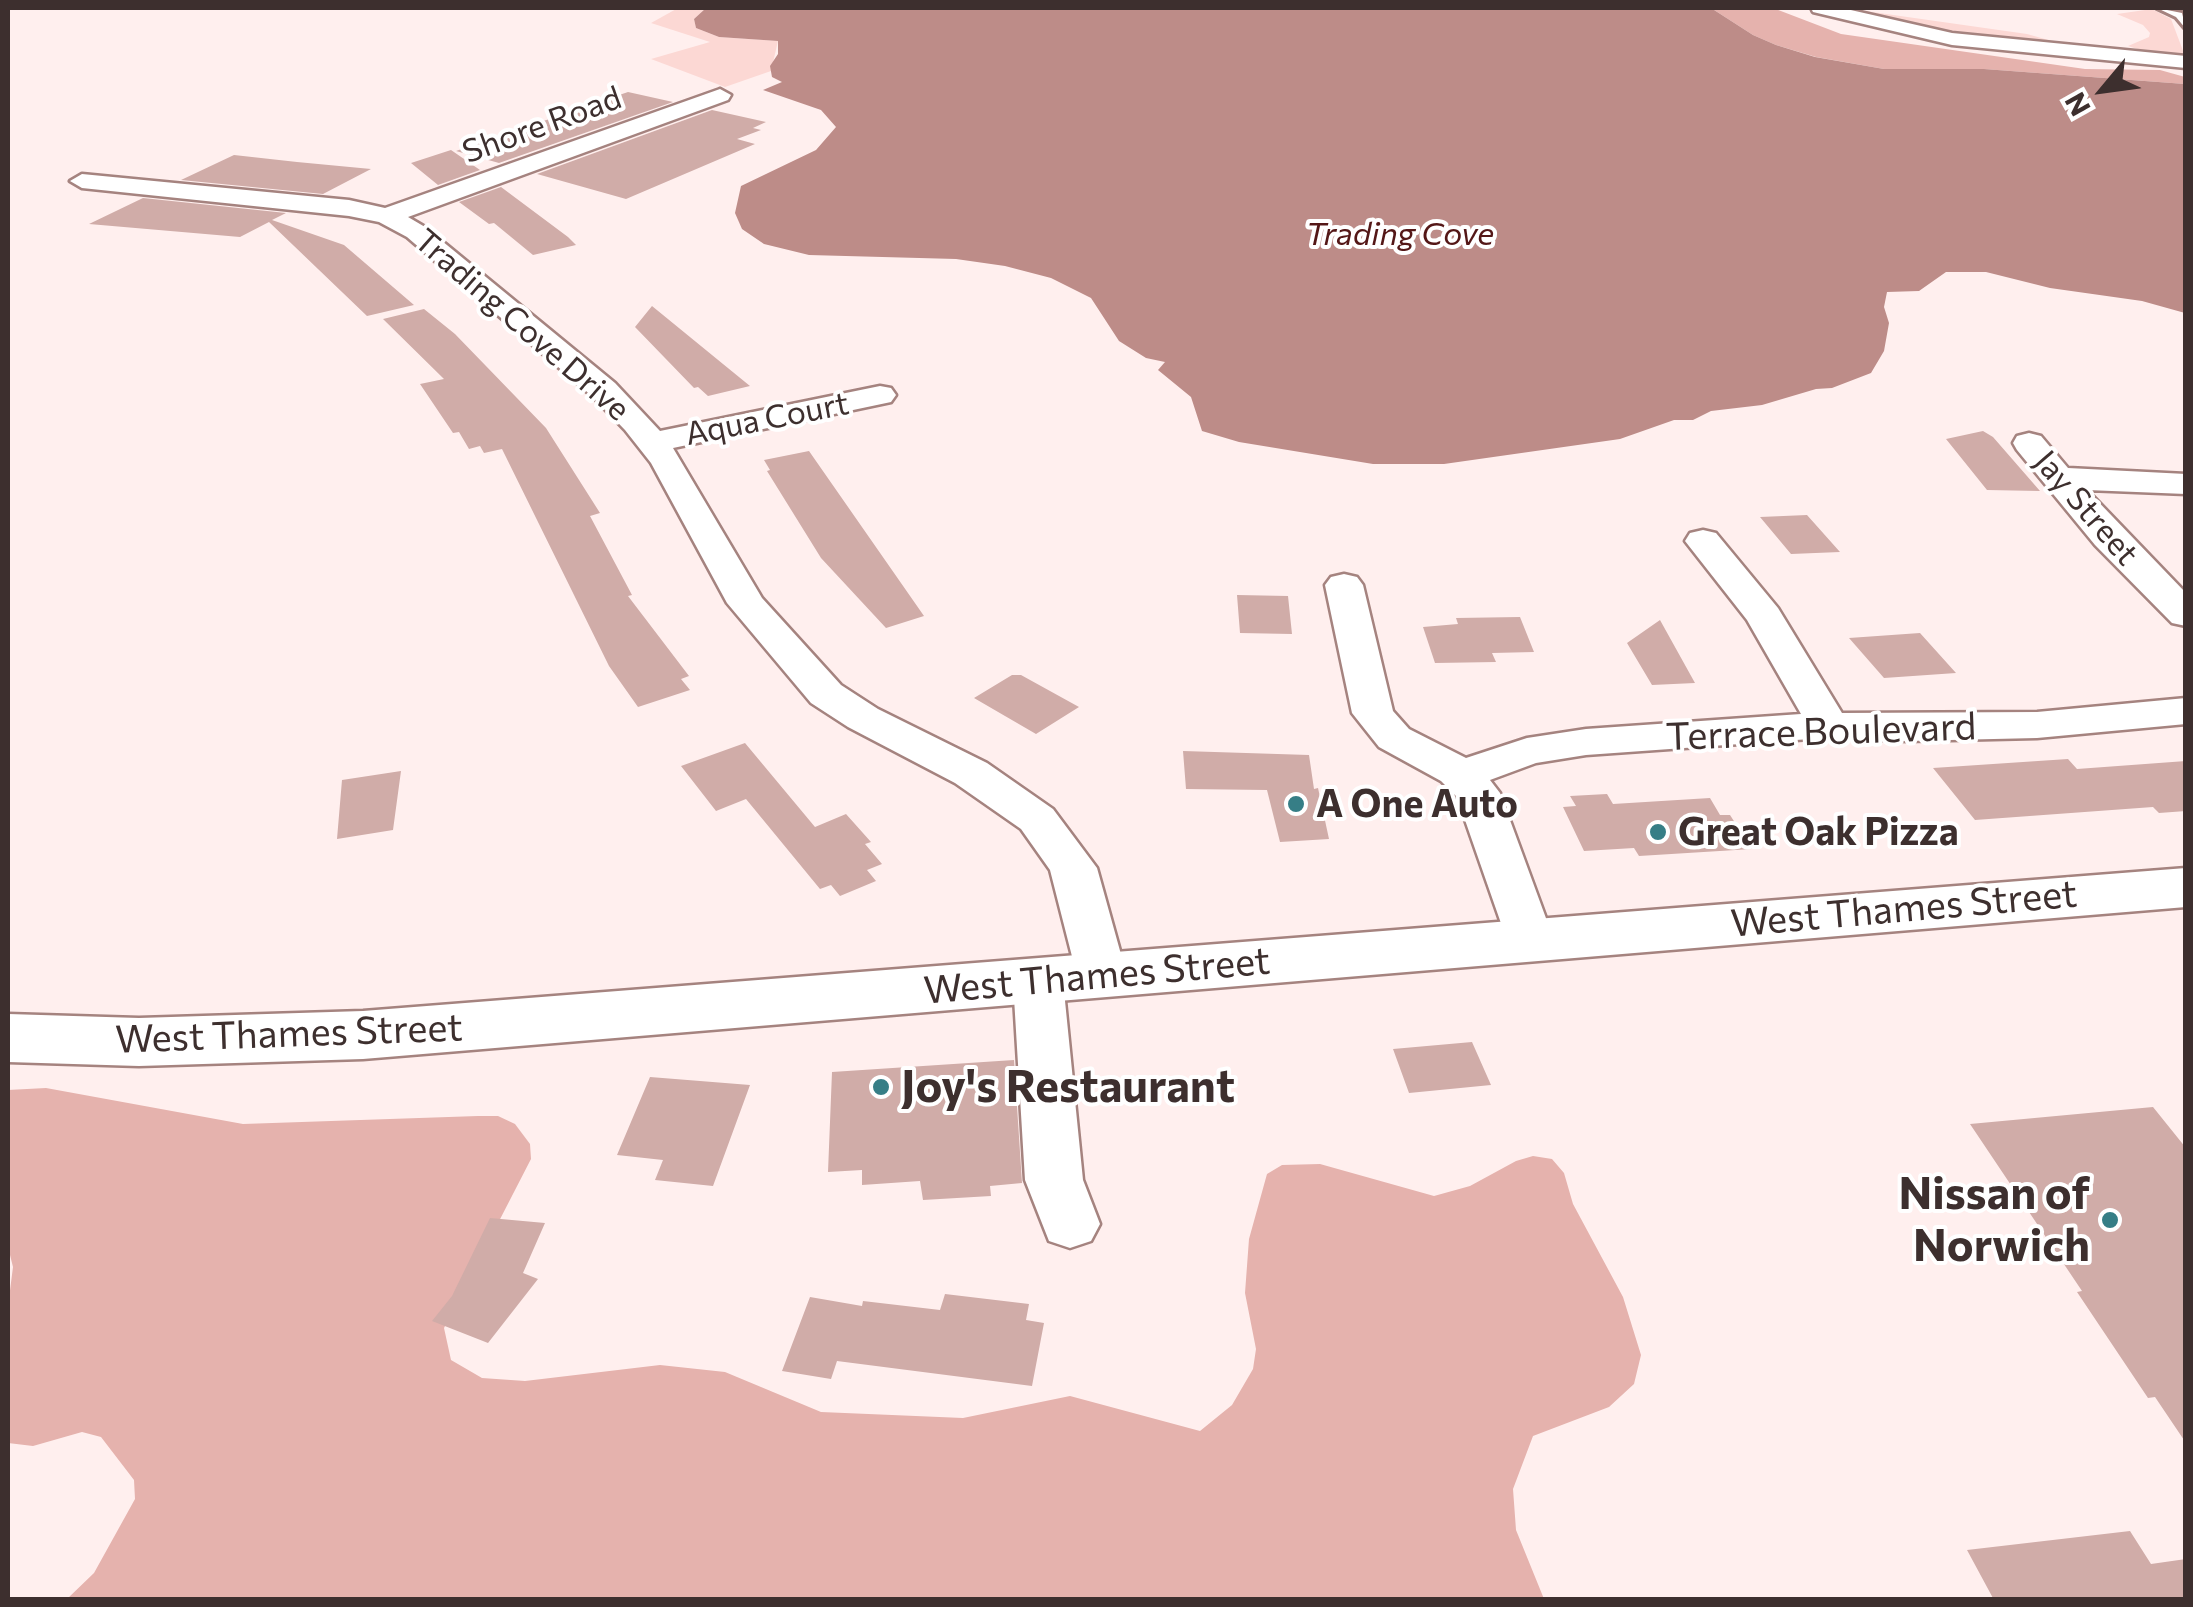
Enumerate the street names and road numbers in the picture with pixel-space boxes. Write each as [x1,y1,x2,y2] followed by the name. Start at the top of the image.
[457,79,627,171] street label: Shore Road
[407,221,637,429] street label: Trading Cove Drive
[682,384,852,454] street label: Aqua Court
[2026,443,2146,573] street label: Jay Street
[1665,704,1977,760] street label: Terrace Boulevard
[1729,871,2079,947] street label: West Thames Street
[922,938,1272,1014] street label: West Thames Street
[115,1005,463,1063] street label: West Thames Street

